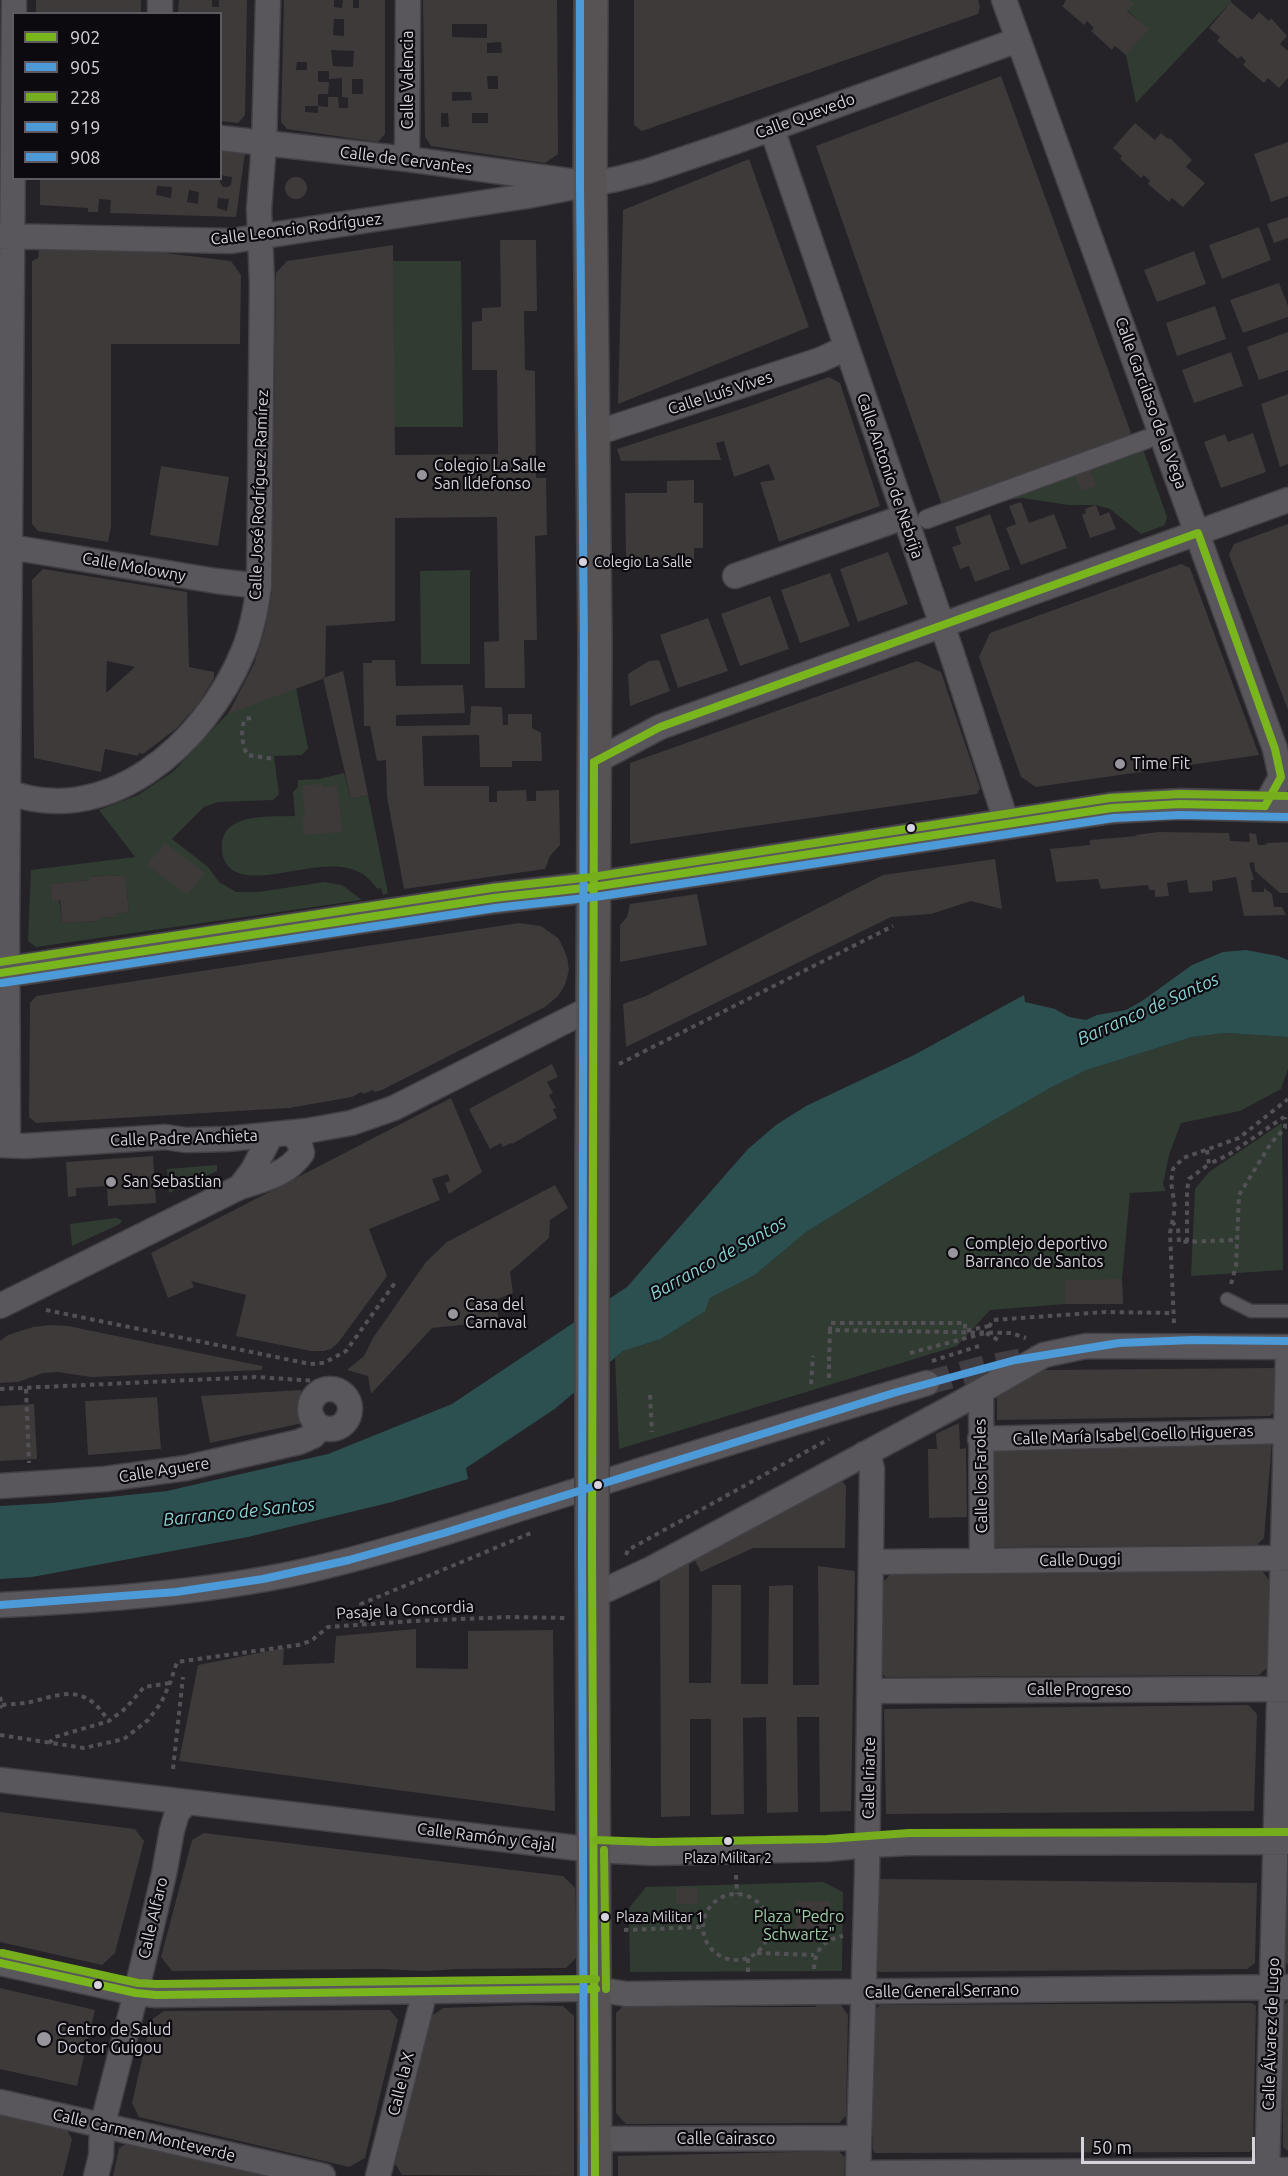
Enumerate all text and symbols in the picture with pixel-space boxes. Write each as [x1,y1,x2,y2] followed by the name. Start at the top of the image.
[12,12,222,180] legend
[70,27,100,47] text: 902
[398,31,418,129] street label: Calle Valencia
[70,57,100,77] text: 905
[70,87,100,107] text: 228
[753,89,857,143] street label: Calle Quevedo
[70,117,100,137] text: 919
[339,142,473,178] street label: Calle de Cervantes
[70,147,100,167] text: 908
[210,209,382,249] street label: Calle Leoncio Rodríguez
[1111,315,1191,491] street label: Calle Garcilaso de la Vega
[665,367,775,419] street label: Calle Luís Vives
[246,389,272,601] street label: Calle José Rodríguez Ramírez
[853,391,927,561] street label: Calle Antonio de Nebrija
[434,456,546,494] place label: Colegio La Salle San Ildefonso
[415,468,429,482] marker: Colegio La Salle San Ildefonso
[81,548,187,586] street label: Calle Molowny
[594,554,692,570] place label: Colegio La Salle
[577,556,589,568] marker: Colegio La Salle
[1132,754,1190,774] place label: Time Fit
[1113,757,1127,771] marker: Time Fit
[905,822,917,834] unlabelled marker
[1074,968,1222,1050] water label: Barranco de Santos
[110,1126,258,1150] street label: Calle Padre Anchieta
[123,1172,222,1192] place label: San Sebastian
[104,1175,118,1189] marker: San Sebastian
[646,1212,790,1304] water label: Barranco de Santos
[965,1234,1108,1272] place label: Complejo deportivo Barranco de Santos
[946,1246,960,1260] marker: Complejo deportivo Barranco de Santos
[465,1295,527,1333] place label: Casa del Carnaval
[446,1307,460,1321] marker: Casa del Carnaval
[970,1419,992,1533] street label: Calle los Faroles
[1012,1421,1254,1449] street label: Calle María Isabel Coello Higueras
[117,1453,211,1487] street label: Calle Aguere
[592,1479,604,1491] unlabelled marker
[162,1493,316,1531] water label: Barranco de Santos
[1039,1550,1121,1570] street label: Calle Duggi
[336,1597,474,1623] street label: Pasaje la Concordia
[1027,1680,1131,1700] street label: Calle Progreso
[859,1737,879,1819] street label: Calle Iriarte
[416,1819,556,1855] street label: Calle Ramón y Cajal
[722,1835,734,1847] marker: Plaza Militar 2
[684,1850,772,1866] place label: Plaza Militar 2
[134,1875,172,1961] street label: Calle Alfaro
[754,1907,844,1945] park label: Plaza "Pedro Schwartz"
[616,1909,704,1925] place label: Plaza Militar 1
[599,1911,611,1923] marker: Plaza Militar 1
[1259,1957,1283,2111] street label: Calle Álvarez de Lugo
[92,1979,104,1991] unlabelled marker
[865,1980,1019,2002] street label: Calle General Serrano
[57,2020,171,2058] place label: Centro de Salud Doctor Guigou
[35,2030,53,2048] marker: Centro de Salud Doctor Guigou
[384,2050,418,2118] street label: Calle la X
[51,2105,237,2165] street label: Calle Carmen Monteverde
[1084,2125,1258,2163] scale bar
[677,2129,775,2149] street label: Calle Cairasco
[1092,2137,1132,2157] text: 50 m

